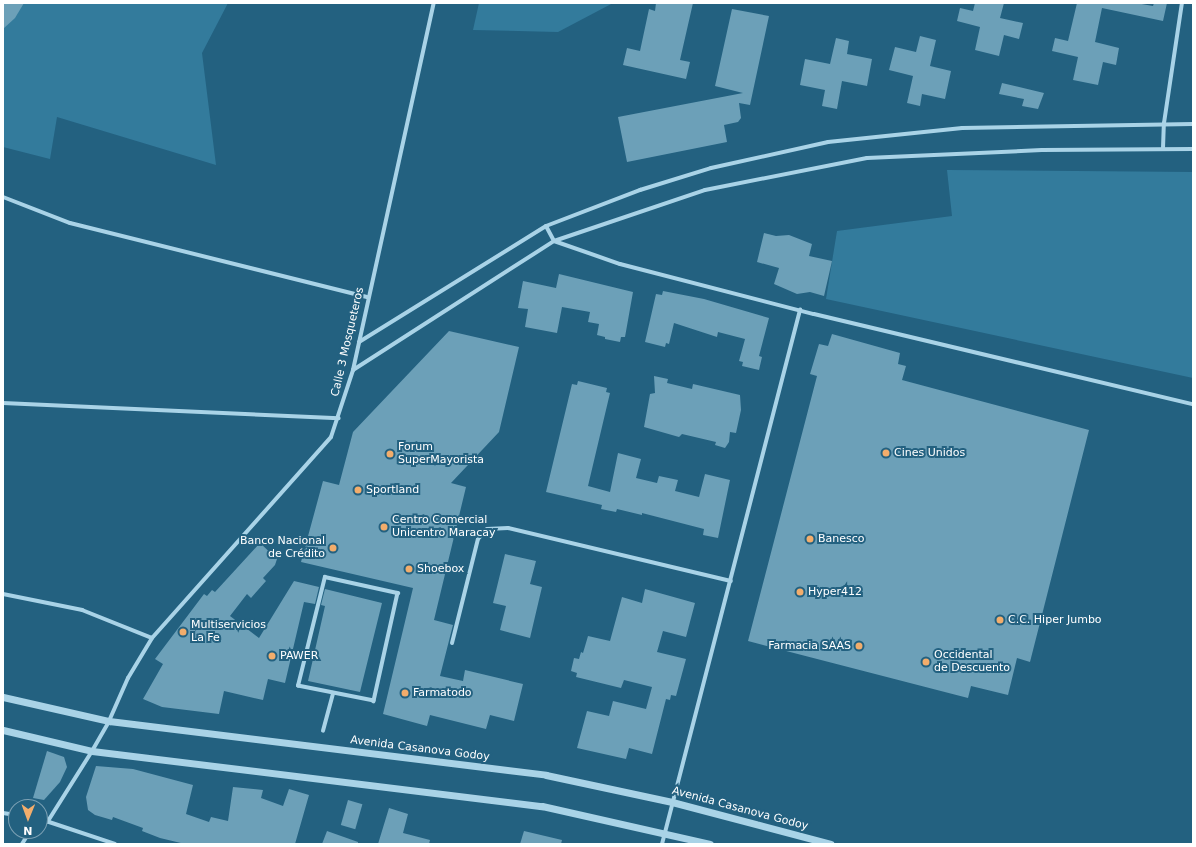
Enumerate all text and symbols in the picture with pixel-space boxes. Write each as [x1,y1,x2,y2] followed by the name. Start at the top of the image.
[329,286,367,398] street label: Calle 3 Mosqueteros
[398,441,484,467] place label: Forum SuperMayorista
[894,446,965,460] place label: Cines Unidos
[881,448,891,458] marker: Cines Unidos
[385,449,395,459] marker: Forum SuperMayorista
[366,483,419,497] place label: Sportland
[353,485,363,495] marker: Sportland
[392,514,495,540] place label: Centro Comercial Unicentro Maracay
[379,522,389,532] marker: Centro Comercial Unicentro Maracay
[818,532,865,546] place label: Banesco
[805,534,815,544] marker: Banesco
[240,535,325,561] place label: Banco Nacional de Crédito
[328,543,338,553] marker: Banco Nacional de Crédito
[417,562,464,576] place label: Shoebox
[404,564,414,574] marker: Shoebox
[808,585,862,599] place label: Hyper412
[795,587,805,597] marker: Hyper412
[1008,613,1102,627] place label: C.C. Hiper Jumbo
[995,615,1005,625] marker: C.C. Hiper Jumbo
[191,619,266,645] place label: Multiservicios La Fe
[178,627,188,637] marker: Multiservicios La Fe
[768,639,851,653] place label: Farmacia SAAS
[854,641,864,651] marker: Farmacia SAAS
[280,649,318,663] place label: PAWER
[934,649,1010,675] place label: Occidental de Descuento
[267,651,277,661] marker: PAWER
[921,657,931,667] marker: Occidental de Descuento
[413,686,472,700] place label: Farmatodo
[400,688,410,698] marker: Farmatodo
[350,734,490,764] street label: Avenida Casanova Godoy
[671,784,809,834] street label: Avenida Casanova Godoy
[8,799,48,839] north arrow
[23,824,33,837] text: N

